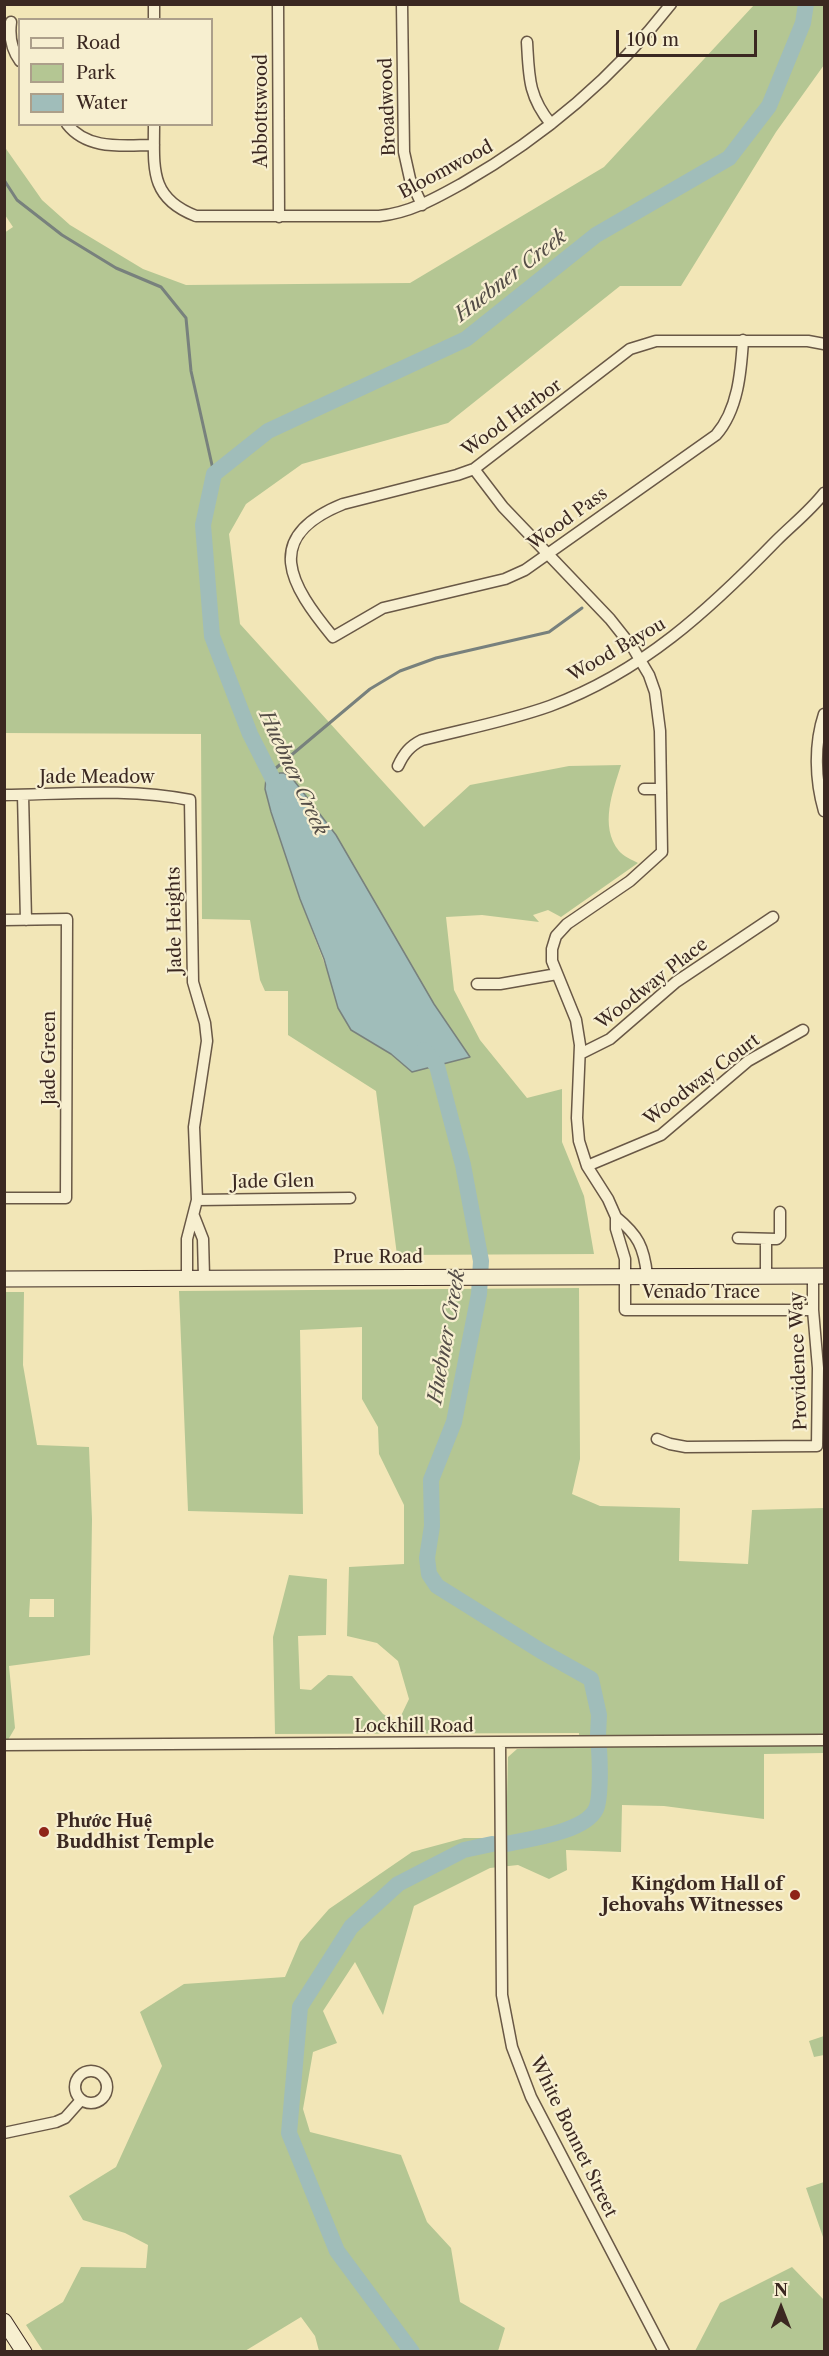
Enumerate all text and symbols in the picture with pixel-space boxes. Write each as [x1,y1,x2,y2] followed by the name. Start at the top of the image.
[18,18,213,126] legend
[619,18,760,56] scale bar
[627,29,679,51] text: 100 m
[76,32,121,54] text: Road
[251,54,273,168] street label: Abbottswood
[375,57,401,157] street label: Broadwood
[76,62,115,84] text: Park
[76,92,128,114] text: Water
[395,136,497,204] street label: Bloomwood
[450,225,572,327] water label: Huebner Creek
[458,375,566,461] street label: Wood Harbor
[524,483,612,555] street label: Wood Pass
[564,613,670,687] street label: Wood Bayou
[253,706,333,840] water label: Huebner Creek
[39,767,155,789] street label: Jade Meadow
[163,866,187,974] street label: Jade Heights
[592,934,712,1034] street label: Woodway Place
[39,1011,61,1105] street label: Jade Green
[640,1029,764,1131] street label: Woodway Court
[231,1170,315,1194] street label: Jade Glen
[333,1247,423,1269] street label: Prue Road
[423,1268,471,1406] water label: Huebner Creek
[642,1282,760,1304] street label: Venado Trace
[786,1291,812,1431] street label: Providence Way
[354,1716,474,1738] street label: Lockhill Road
[56,1811,214,1854] place label: Phước Huệ Buddhist Temple
[37,1825,51,1839] marker: Phước Huệ Buddhist Temple
[602,1874,783,1916] place label: Kingdom Hall of Jehovahs Witnesses
[788,1888,802,1902] marker: Kingdom Hall of Jehovahs Witnesses
[525,2053,621,2221] street label: White Bonnet Street
[751,2278,811,2338] north arrow
[774,2280,788,2300] text: N

